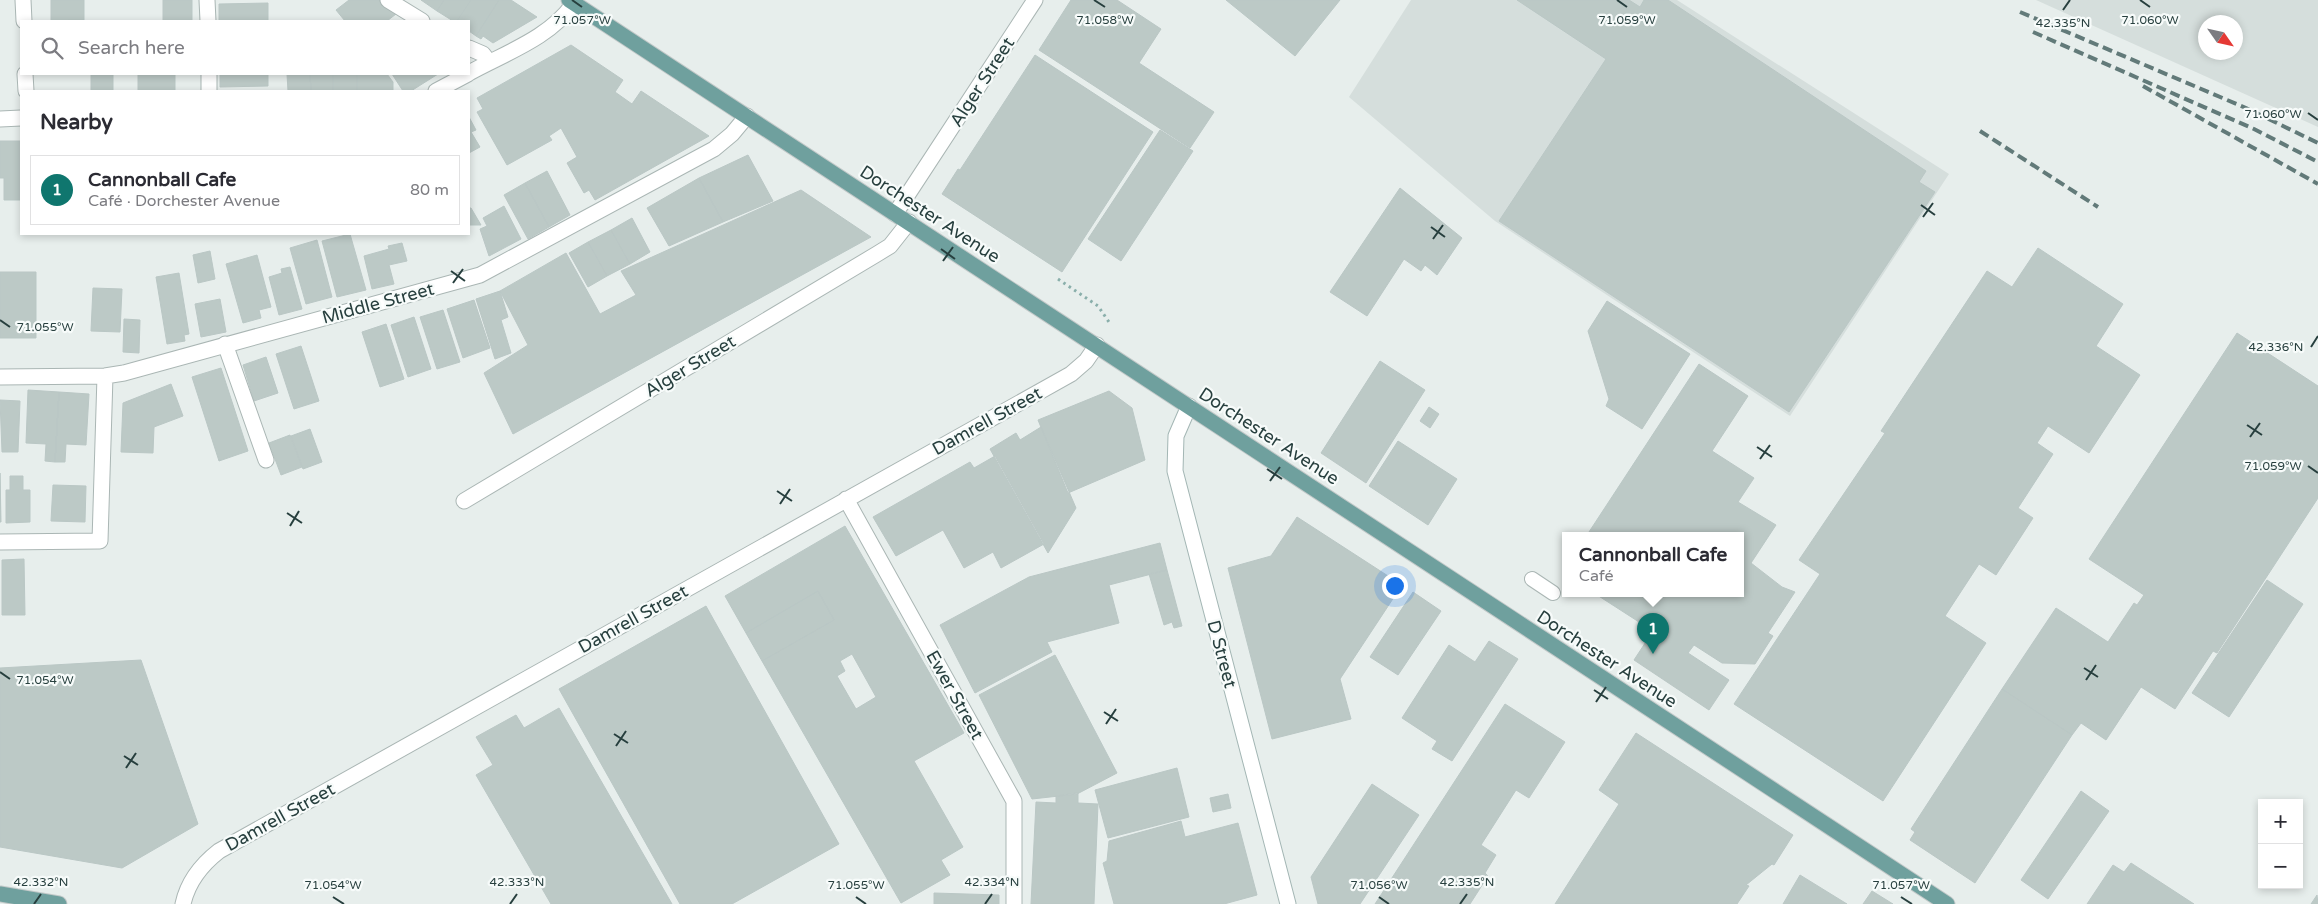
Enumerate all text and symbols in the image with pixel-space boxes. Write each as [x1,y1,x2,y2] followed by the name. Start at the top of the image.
[553,13,611,27] text: 71.057°W
[1076,13,1134,27] text: 71.058°W
[1598,13,1656,27] text: 71.059°W
[2121,13,2179,27] text: 71.060°W
[2198,15,2243,60] north arrow
[2036,16,2090,30] text: 42.335°N
[20,20,470,75] search box
[945,33,1019,131] street label: Alger Street
[38,34,66,62] icon: search
[78,37,185,59] text: Search here
[2244,107,2302,121] text: 71.060°W
[40,110,113,135] text: Nearby
[856,160,1004,268] street label: Dorchester Avenue
[88,169,236,191] text: Cannonball Cafe
[52,180,62,200] text: 1
[410,180,449,200] text: 80 m
[88,191,280,211] text: Café · Dorchester Avenue
[320,277,437,329] street label: Middle Street
[16,320,74,334] text: 71.055°W
[640,330,740,402] street label: Alger Street
[2249,340,2303,354] text: 42.336°N
[928,382,1046,460] street label: Damrell Street
[1195,382,1343,490] street label: Dorchester Avenue
[2244,459,2302,473] text: 71.059°W
[1562,532,1744,597] popup
[1579,544,1727,566] text: Cannonball Cafe
[1579,566,1613,586] text: Café
[1382,573,1408,599] your location
[574,580,692,658] street label: Damrell Street
[1533,605,1681,713] street label: Dorchester Avenue
[1637,613,1669,654] pin: 1
[1202,618,1242,691] street label: D Street
[921,647,989,744] street label: Ewer Street
[16,673,74,687] text: 71.054°W
[221,778,339,856] street label: Damrell Street
[2258,799,2303,889] map controls
[2258,799,2303,844] button: +
[2258,844,2303,889] button: −
[14,875,68,889] text: 42.332°N
[490,875,544,889] text: 42.333°N
[965,875,1019,889] text: 42.334°N
[1440,875,1494,889] text: 42.335°N
[304,878,362,892] text: 71.054°W
[827,878,885,892] text: 71.055°W
[1350,878,1408,892] text: 71.056°W
[1872,878,1930,892] text: 71.057°W

